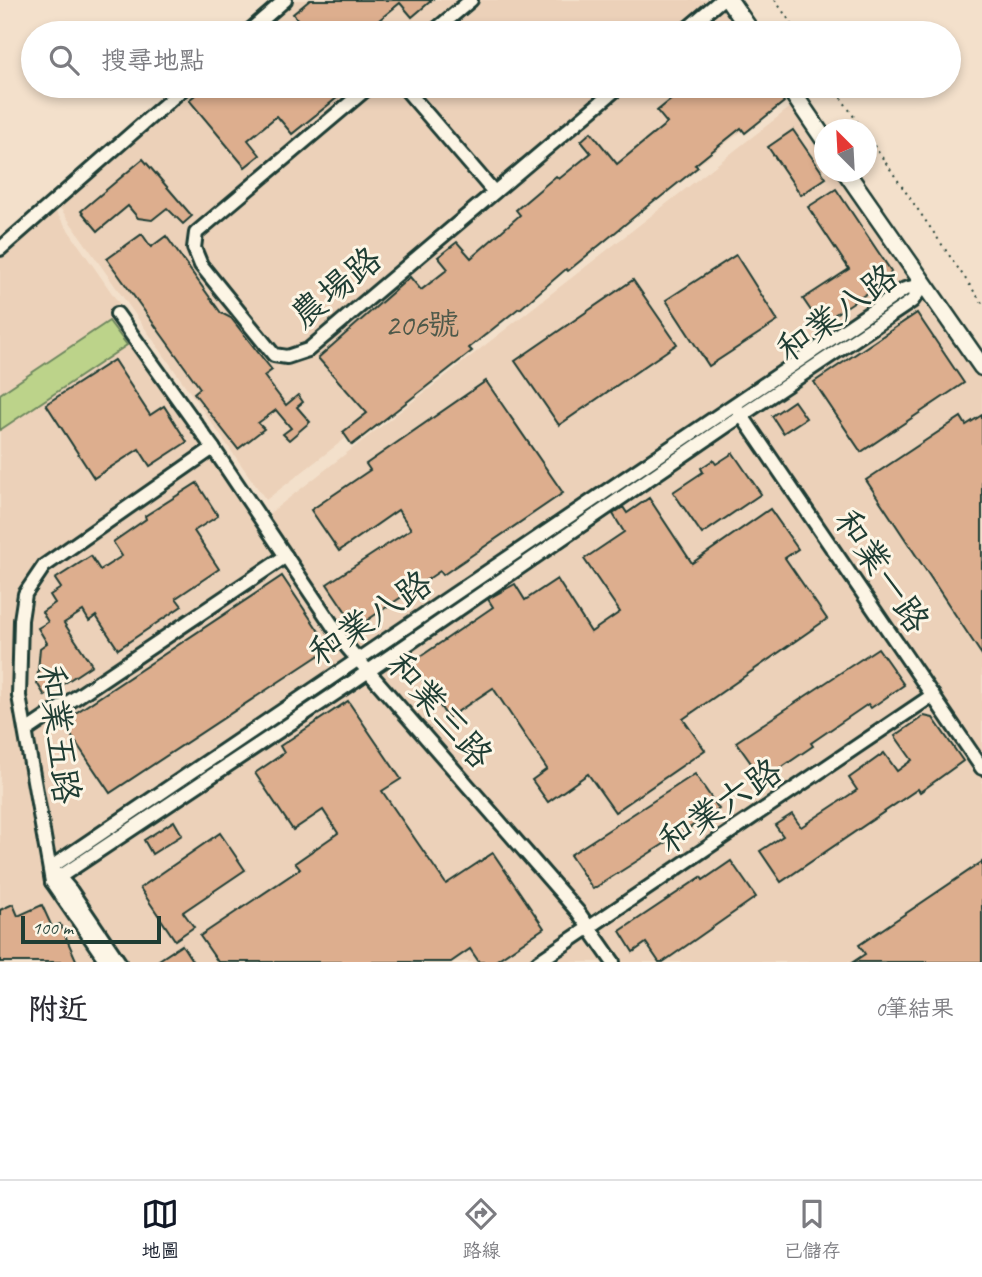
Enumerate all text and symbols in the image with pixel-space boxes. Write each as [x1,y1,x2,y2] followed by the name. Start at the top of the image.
[21,21,961,98] search box
[45,41,83,79] icon: search
[101,44,205,77] text: 搜尋地點
[814,119,877,182] north arrow
[281,236,391,338] street label: 農場路
[767,254,907,372] street label: 和業八路
[384,304,460,345] house number: 206號
[824,500,940,642] street label: 和業一路
[299,560,441,676] street label: 和業八路
[377,642,503,778] street label: 和業三路
[28,662,90,806] street label: 和業五路
[649,748,791,864] street label: 和業六路
[21,913,161,945] scale bar
[32,916,73,940] text: 100 m
[28,990,88,1028] text: 附近
[875,994,954,1023] text: 0筆結果
[141,1195,180,1263] tab: 地圖
[462,1195,501,1263] tab: 路線
[783,1195,841,1263] tab: 已儲存

